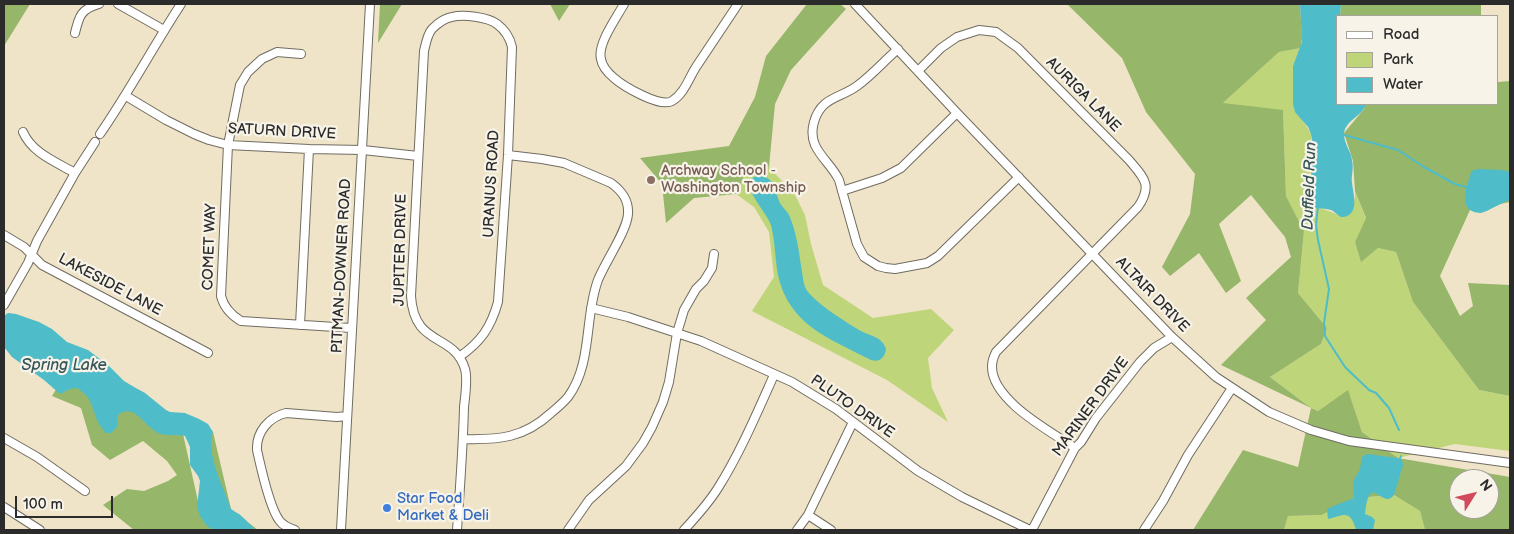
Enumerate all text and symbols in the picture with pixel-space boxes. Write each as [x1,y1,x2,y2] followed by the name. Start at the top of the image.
[1336,15,1499,105] legend
[1383,25,1419,44] text: Road
[1383,50,1413,69] text: Park
[1042,54,1124,136] street label: AURIGA LANE
[1383,75,1423,94] text: Water
[228,120,336,144] street label: SATURN DRIVE
[480,130,504,238] street label: URANUS ROAD
[1299,142,1321,230] water label: Duffield Run
[661,162,806,197] place label: Archway School - Washington Township
[645,174,657,186] marker: Archway School - Washington Township
[328,178,356,354] street label: PITMAN-DOWNER ROAD
[391,194,411,306] street label: JUPITER DRIVE
[199,203,221,291] street label: COMET WAY
[55,250,165,320] street label: LAKESIDE LANE
[1112,254,1192,336] street label: ALTAIR DRIVE
[1049,354,1133,460] street label: MARINER DRIVE
[21,356,107,376] water label: Spring Lake
[807,372,897,442] street label: PLUTO DRIVE
[1449,469,1499,519] north arrow
[1476,476,1496,495] text: N
[18,486,115,518] scale bar
[397,490,489,525] place label: Star Food Market & Deli
[23,495,63,514] text: 100 m
[381,502,393,514] marker: Star Food Market & Deli

